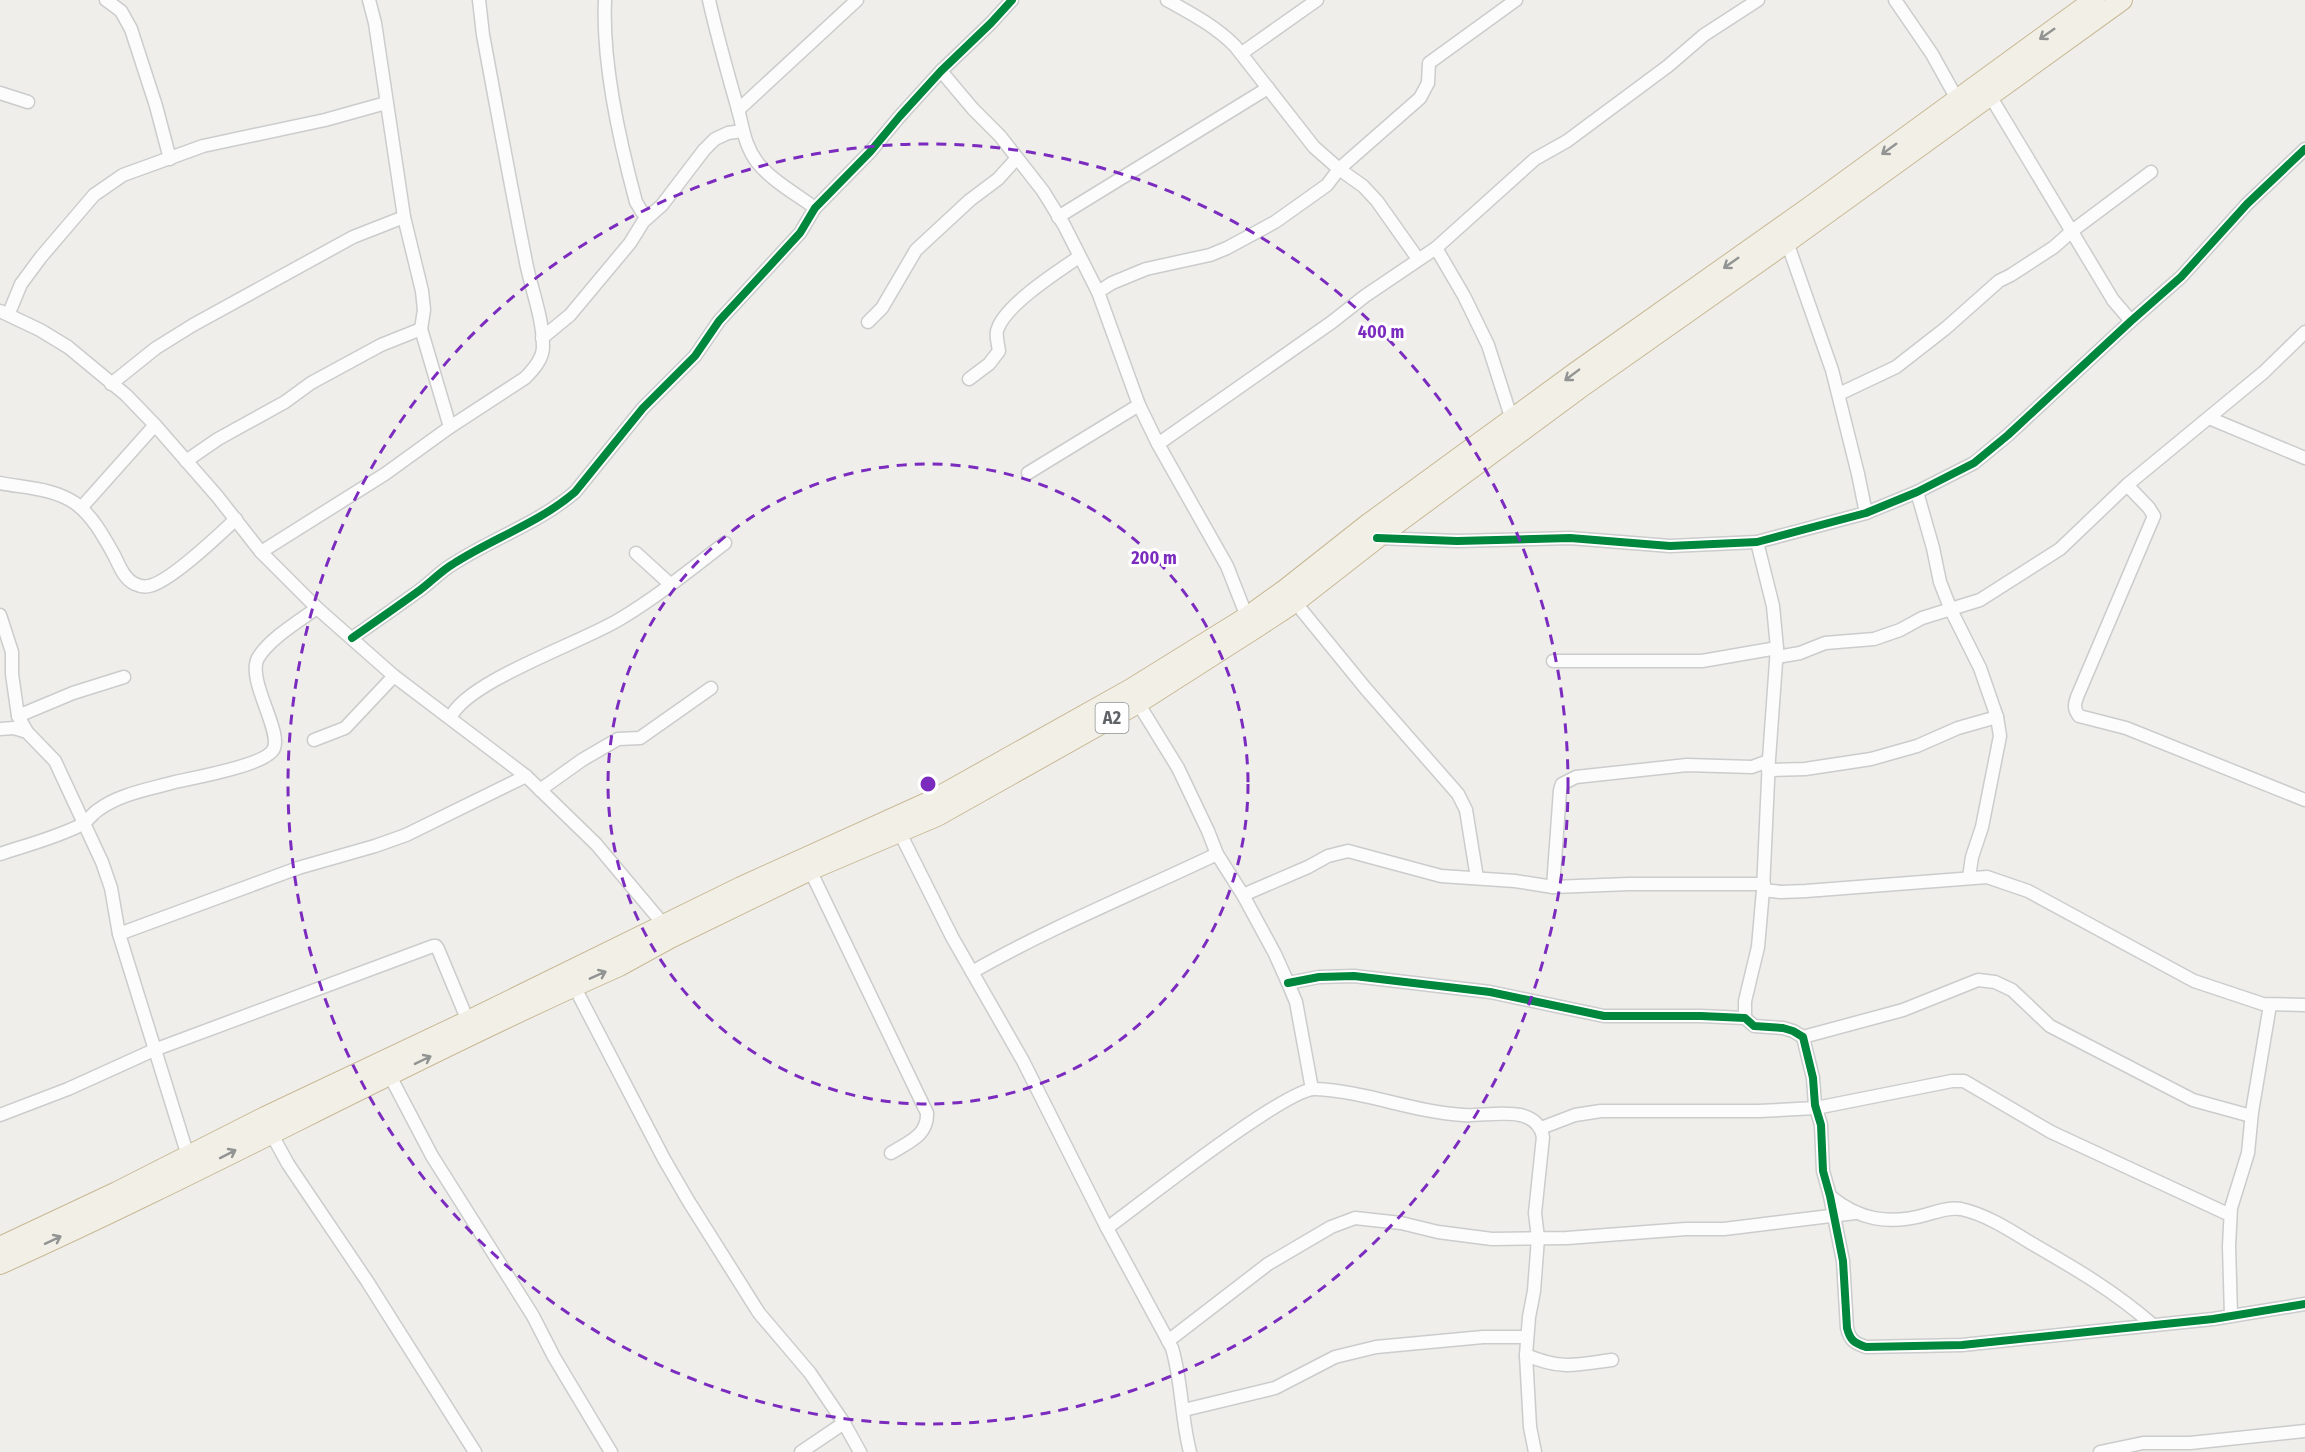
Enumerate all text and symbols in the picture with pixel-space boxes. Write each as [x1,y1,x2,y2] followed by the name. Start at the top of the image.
[2039,28,2055,40] one-way arrow
[1882,143,1898,155] one-way arrow
[1723,256,1739,269] one-way arrow
[1358,321,1404,343] text: 400 m
[1564,369,1580,382] one-way arrow
[1130,547,1177,569] text: 200 m
[1096,703,1128,733] road number: A2
[918,774,938,794] centre of rings
[589,969,607,980] one-way arrow
[413,1054,431,1065] one-way arrow
[219,1147,237,1159] one-way arrow
[44,1234,62,1245] one-way arrow

